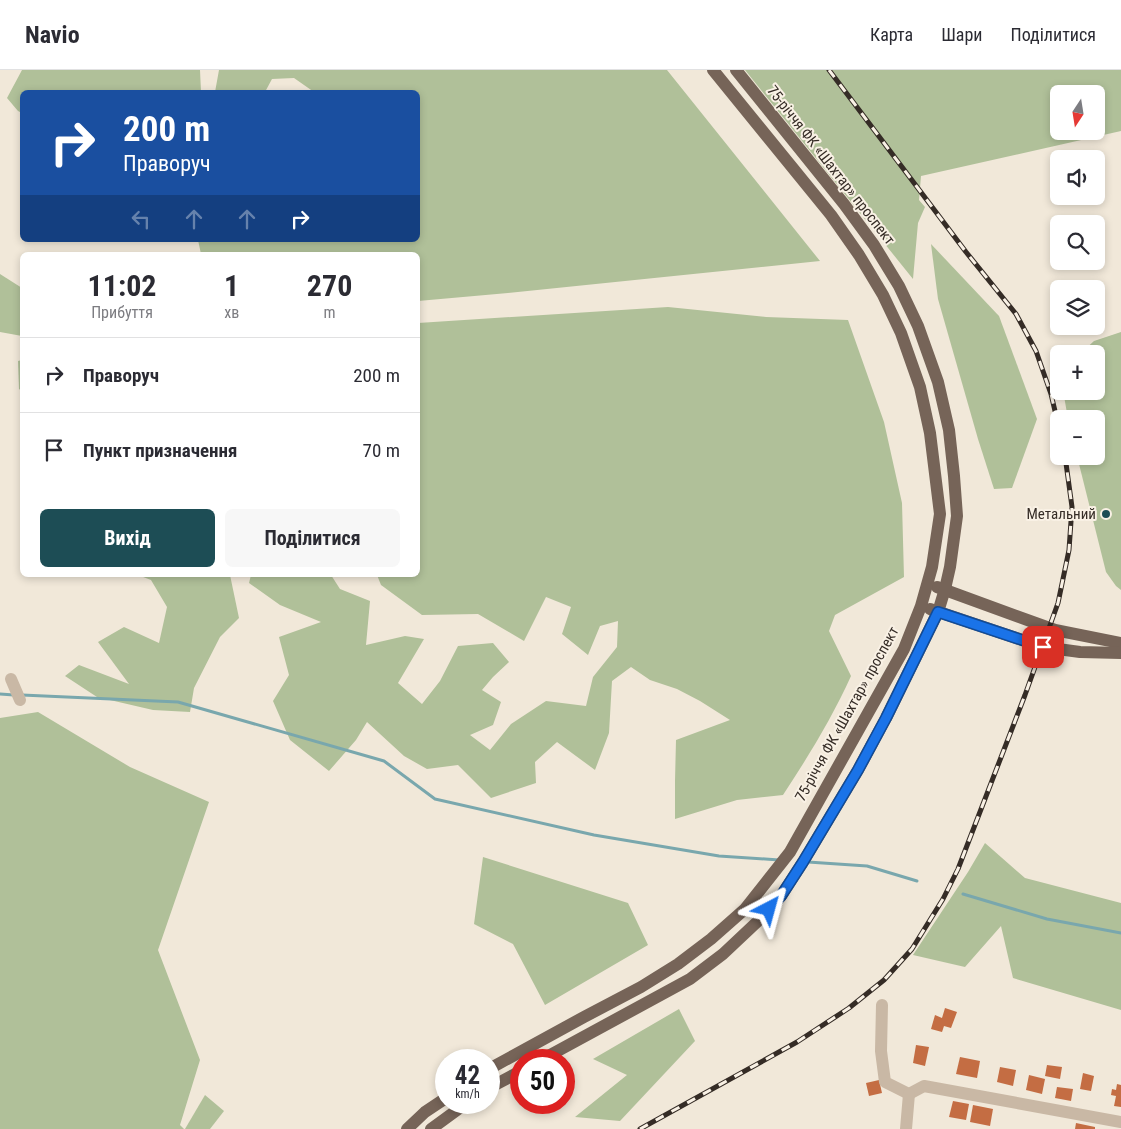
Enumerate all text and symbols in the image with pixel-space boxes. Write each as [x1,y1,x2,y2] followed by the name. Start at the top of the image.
[25,21,80,49] text: Navio
[870,24,913,45] text: Карта
[941,24,982,45] text: Шари
[1010,24,1096,45] text: Поділитися
[763,82,899,248] street label: 75-річчя ФК «Шахтар» проспект
[1050,85,1105,140] north arrow
[1050,85,1105,465] map controls
[123,109,210,150] text: 200 m
[40,110,105,175] icon: right
[1050,150,1105,205] button: sound
[123,151,211,176] text: Праворуч
[127,205,155,233] icon: left
[180,205,208,233] icon: ahead
[233,205,261,233] icon: ahead
[286,205,314,233] icon: right
[1050,215,1105,270] button: search
[88,268,156,303] text: 11:02
[224,268,239,303] text: 1
[307,268,352,303] text: 270
[1050,280,1105,335] button: layers
[91,303,153,322] text: Прибуття
[224,303,239,322] text: хв
[324,303,336,322] text: m
[1050,345,1105,400] button: +
[40,361,68,389] icon: right
[83,364,159,387] text: Праворуч
[353,364,400,387] text: 200 m
[1050,410,1105,465] button: −
[40,436,68,464] icon: arrive
[83,439,237,462] text: Пункт призначення
[363,439,400,462] text: 70 m
[1027,505,1096,523] place label: Метальний
[1100,508,1112,520] marker: Метальний
[40,509,215,567] button: Вихід
[225,509,400,567] button: Поділитися
[791,623,903,805] street label: 75-річчя ФК «Шахтар» проспект
[1022,626,1064,668] pin
[1029,633,1057,661] icon: arrive
[742,882,794,934] position arrow
[510,1049,575,1114] speed limit sign: 50
[455,1061,480,1090] text: 42
[455,1087,480,1101] text: km/h

